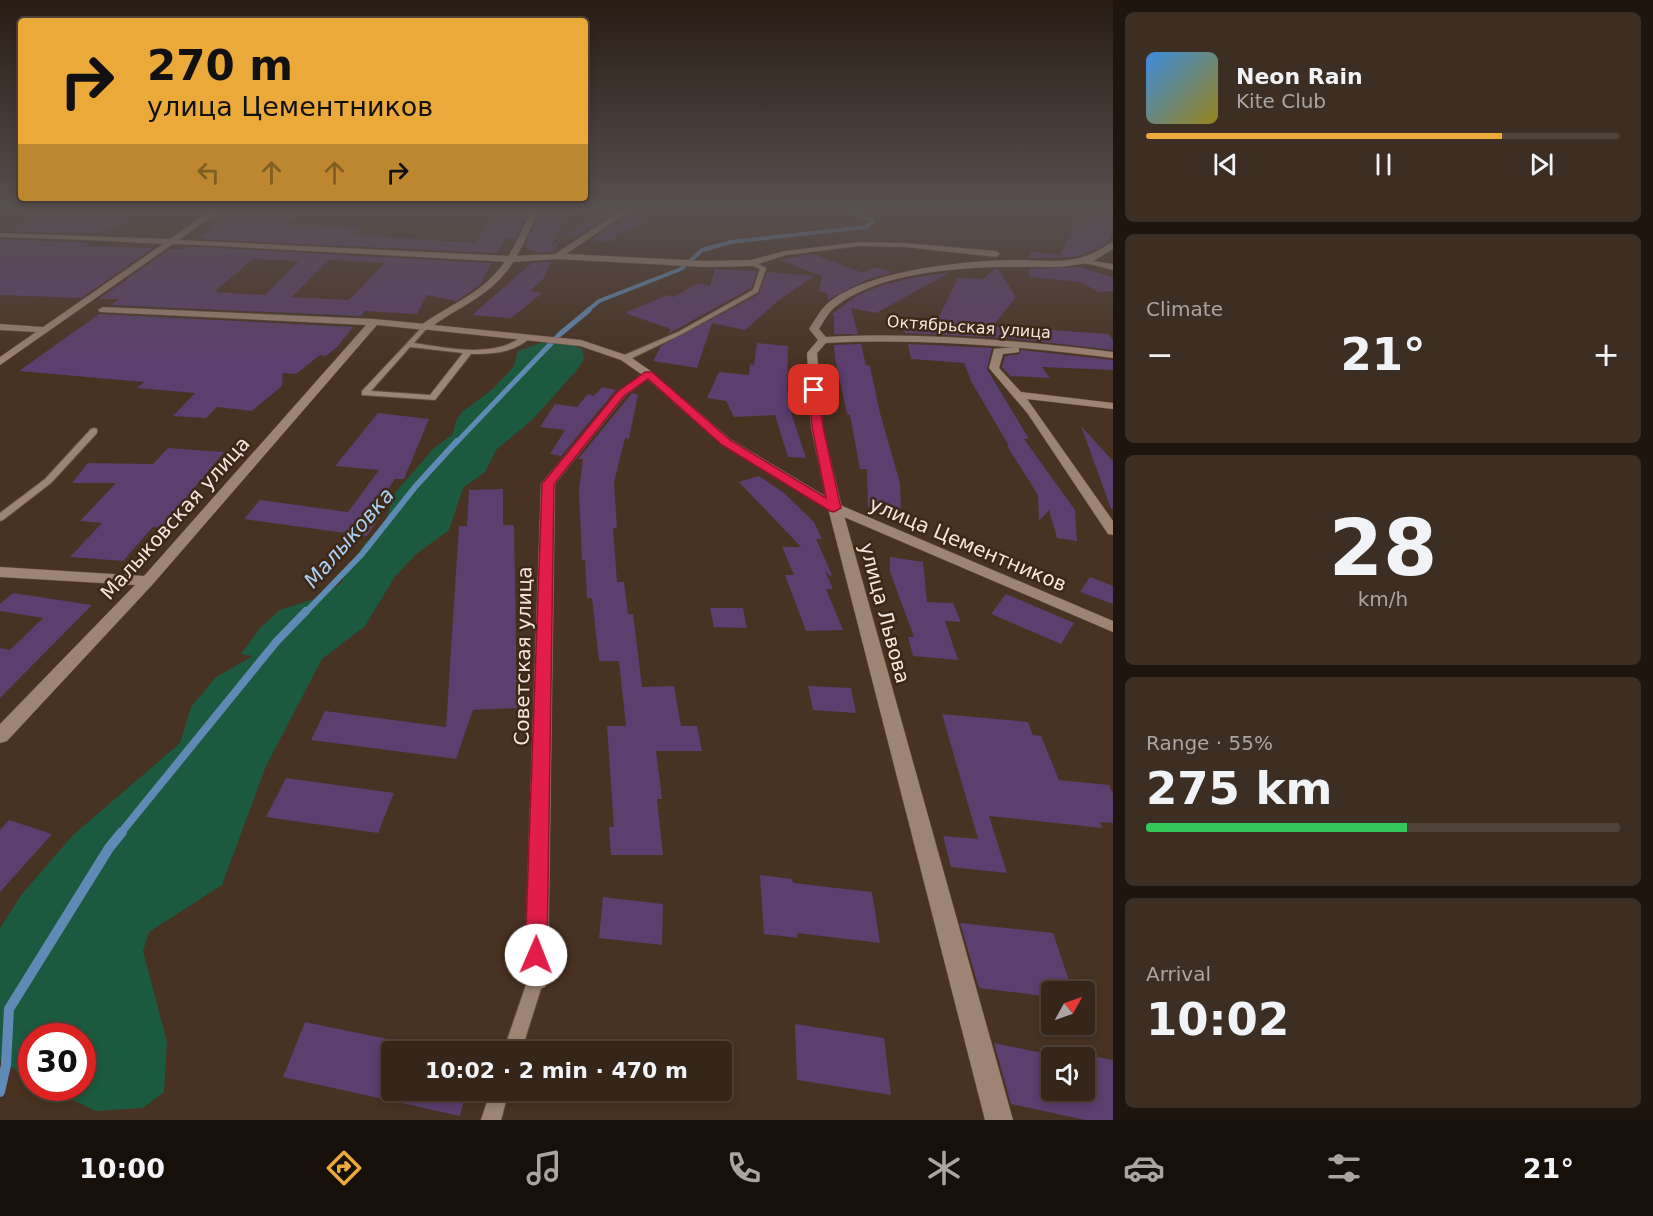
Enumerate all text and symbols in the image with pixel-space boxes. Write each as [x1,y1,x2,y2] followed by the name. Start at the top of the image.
[147,41,293,90] text: 270 m
[48,42,126,120] icon: right
[1236,64,1363,89] text: Neon Rain
[1236,89,1326,113] text: Kite Club
[147,91,433,122] text: улица Цементников
[1209,148,1242,181] icon: previous
[1367,148,1400,181] icon: pause
[1525,148,1558,181] icon: next
[192,156,225,189] icon: left
[255,156,288,189] icon: ahead
[318,156,351,189] icon: ahead
[381,156,414,189] icon: right
[1146,297,1223,321] text: Climate
[886,312,1052,342] street label: Октябрьская улица
[1340,328,1426,381] text: 21°
[1146,335,1174,374] text: −
[1592,335,1620,374] text: +
[788,364,839,415] pin
[797,373,830,406] icon: arrive
[95,431,255,605] street label: Малыковская улица
[299,483,399,593] water label: Малыковка
[866,492,1070,596] street label: улица Цементников
[1329,503,1437,593] text: 28
[855,540,915,686] street label: улица Львова
[509,566,537,746] street label: Советская улица
[1358,587,1408,611] text: km/h
[1146,731,1273,755] text: Range · 55%
[1146,762,1332,815] text: 275 km
[504,923,568,987] position arrow
[1146,962,1211,986] text: Arrival
[1041,981,1095,1035] north arrow
[1041,981,1095,1101] map controls
[1146,993,1289,1046] text: 10:02
[18,1023,96,1101] speed limit sign: 30
[1041,1047,1095,1101] button: sound
[425,1058,688,1083] text: 10:02 · 2 min · 470 m
[323,1147,365,1189] icon: directions
[523,1147,565,1189] icon: music
[723,1147,765,1189] icon: phone
[923,1147,965,1189] icon: climate
[1123,1147,1165,1189] icon: car
[1323,1147,1365,1189] icon: filters
[79,1153,165,1184] text: 10:00
[1523,1153,1574,1184] text: 21°

